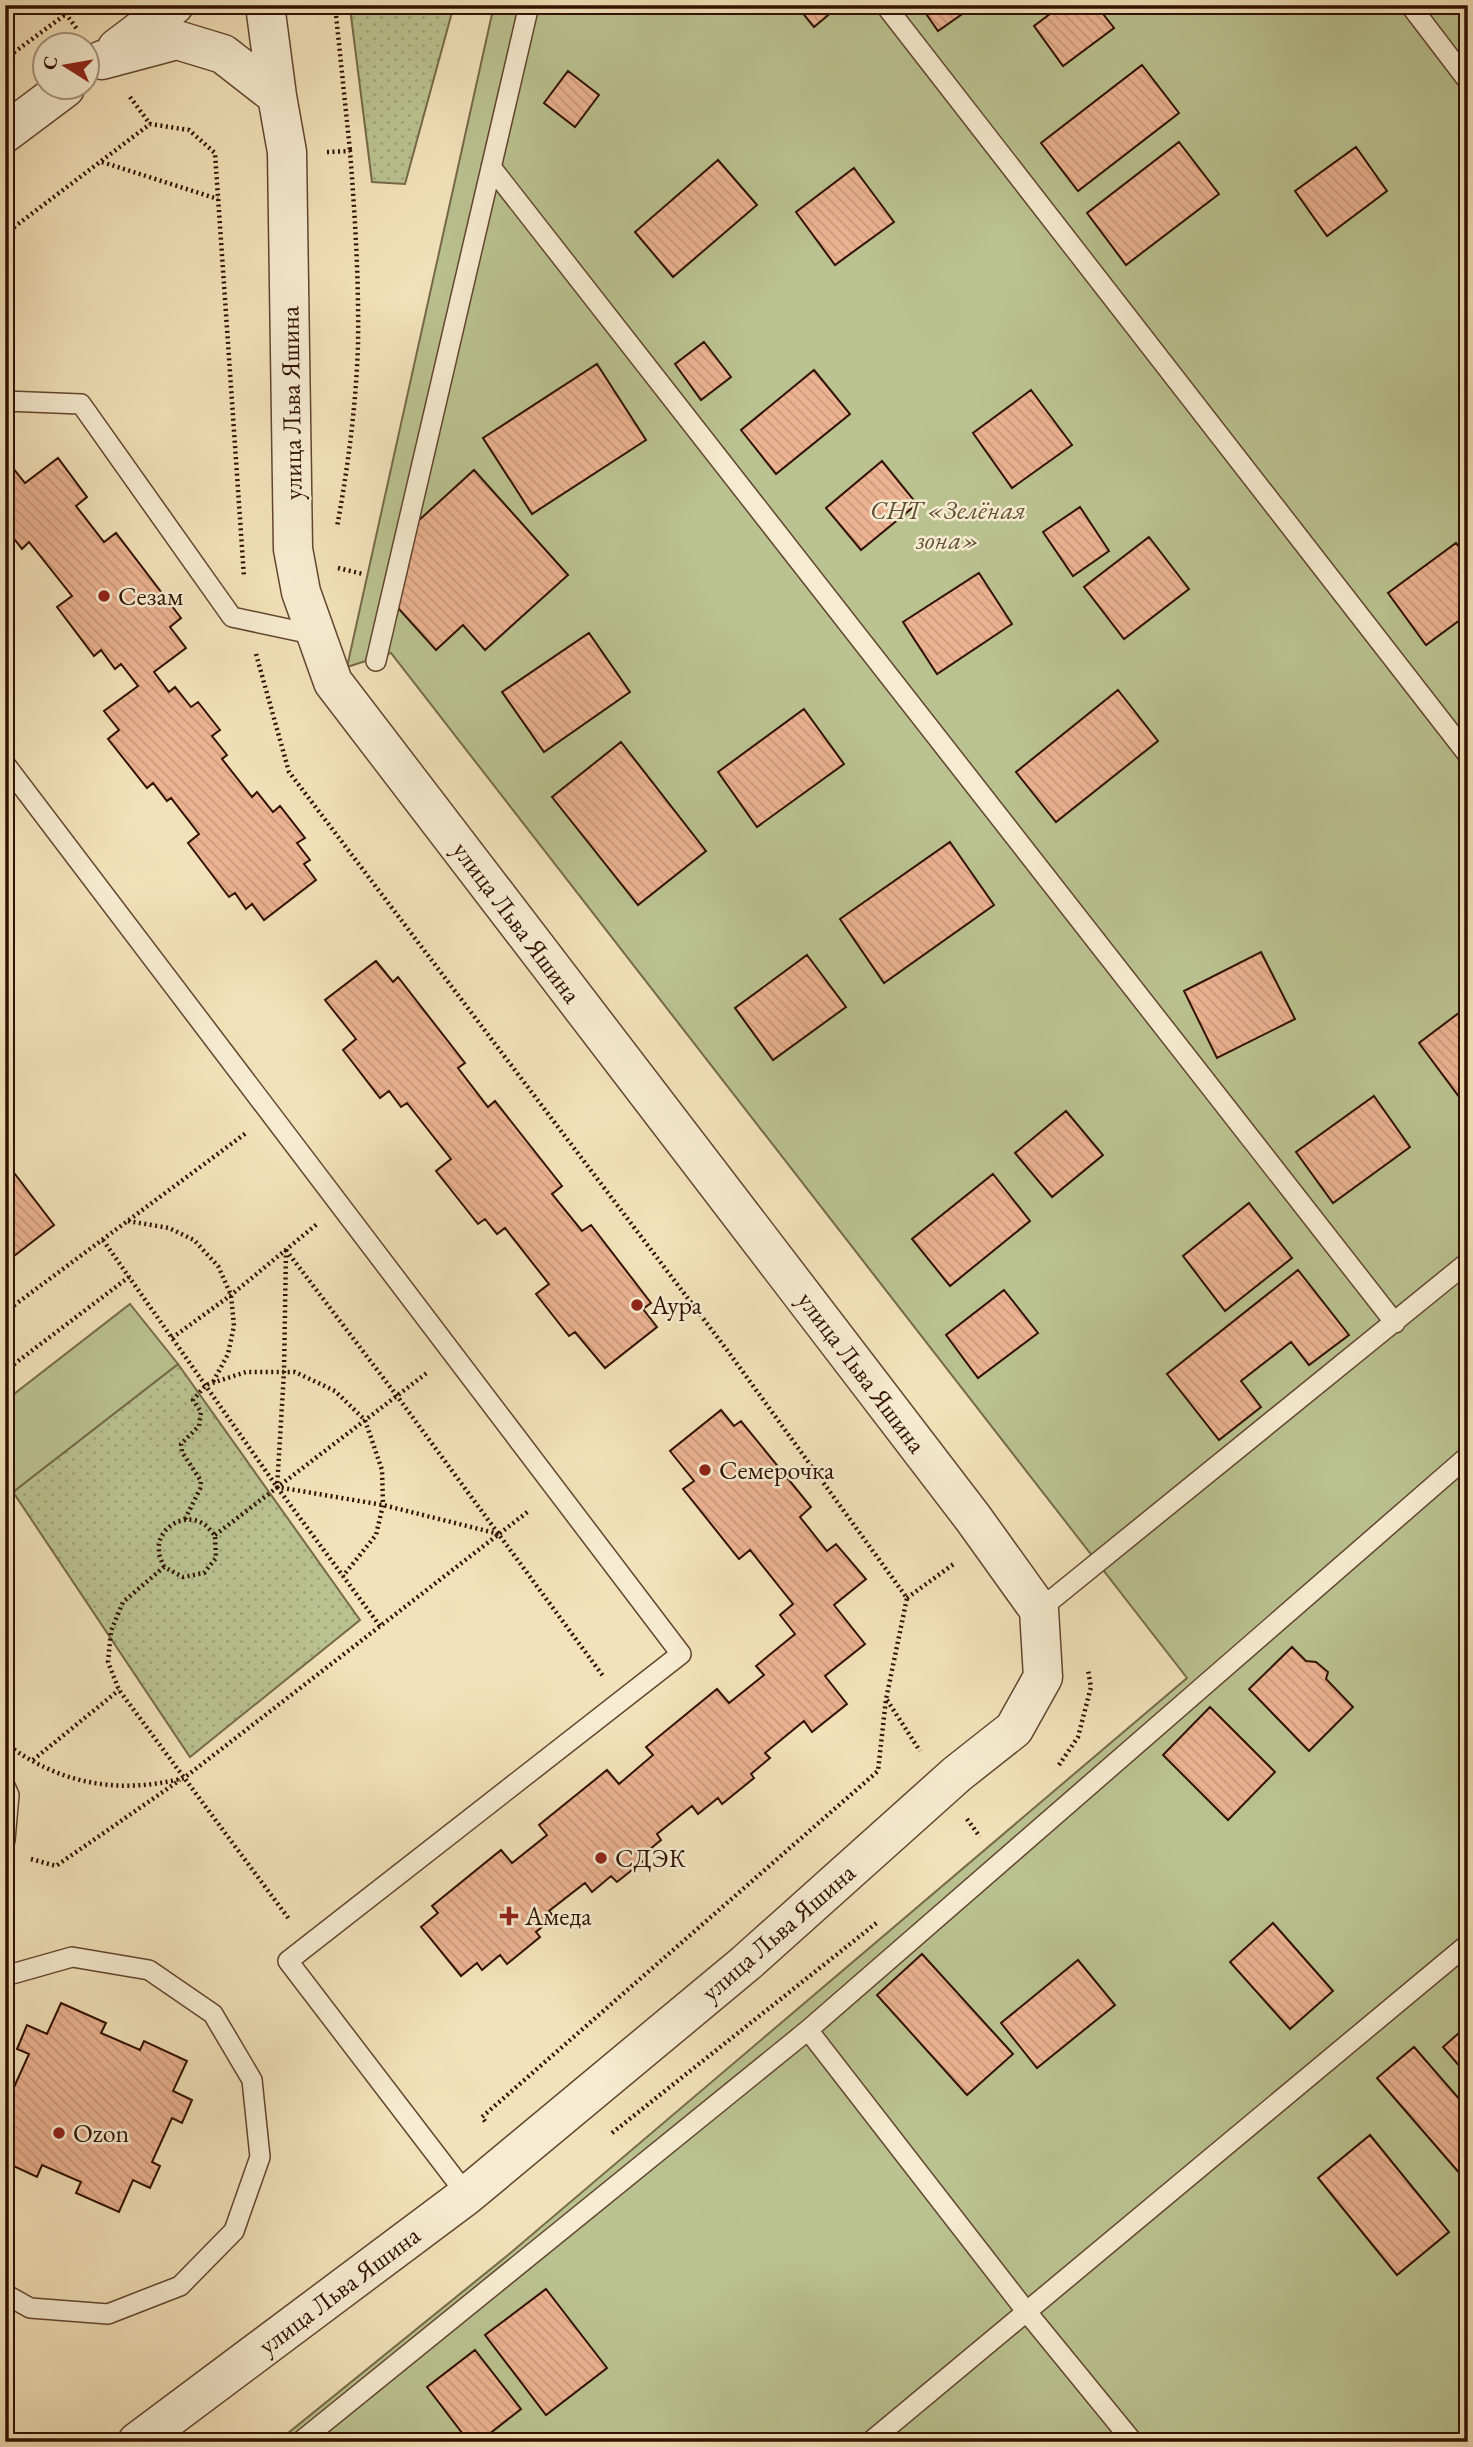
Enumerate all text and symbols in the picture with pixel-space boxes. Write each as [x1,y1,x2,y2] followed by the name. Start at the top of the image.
[32,32,102,102] north arrow
[36,54,63,72] text: С
[272,305,310,500] street label: улица Льва Яшина
[870,493,1026,557] park label: СНТ «Зелёная зона»
[118,579,183,613] place label: Сезам
[96,588,112,604] marker: Сезам
[445,834,589,1010] street label: улица Льва Яшина
[790,1284,934,1460] street label: улица Льва Яшина
[650,1288,703,1322] place label: Аура
[629,1297,645,1313] marker: Аура
[719,1453,835,1487] place label: Семерочка
[697,1462,713,1478] marker: Семерочка
[615,1841,687,1875] place label: СДЭК
[593,1850,609,1866] marker: СДЭК
[694,1855,863,2009] street label: улица Льва Яшина
[524,1899,592,1933] place label: Амеда
[499,1906,519,1926] marker: Амеда
[73,2116,130,2150] place label: Ozon
[51,2125,67,2141] marker: Ozon
[251,2218,427,2362] street label: улица Льва Яшина

